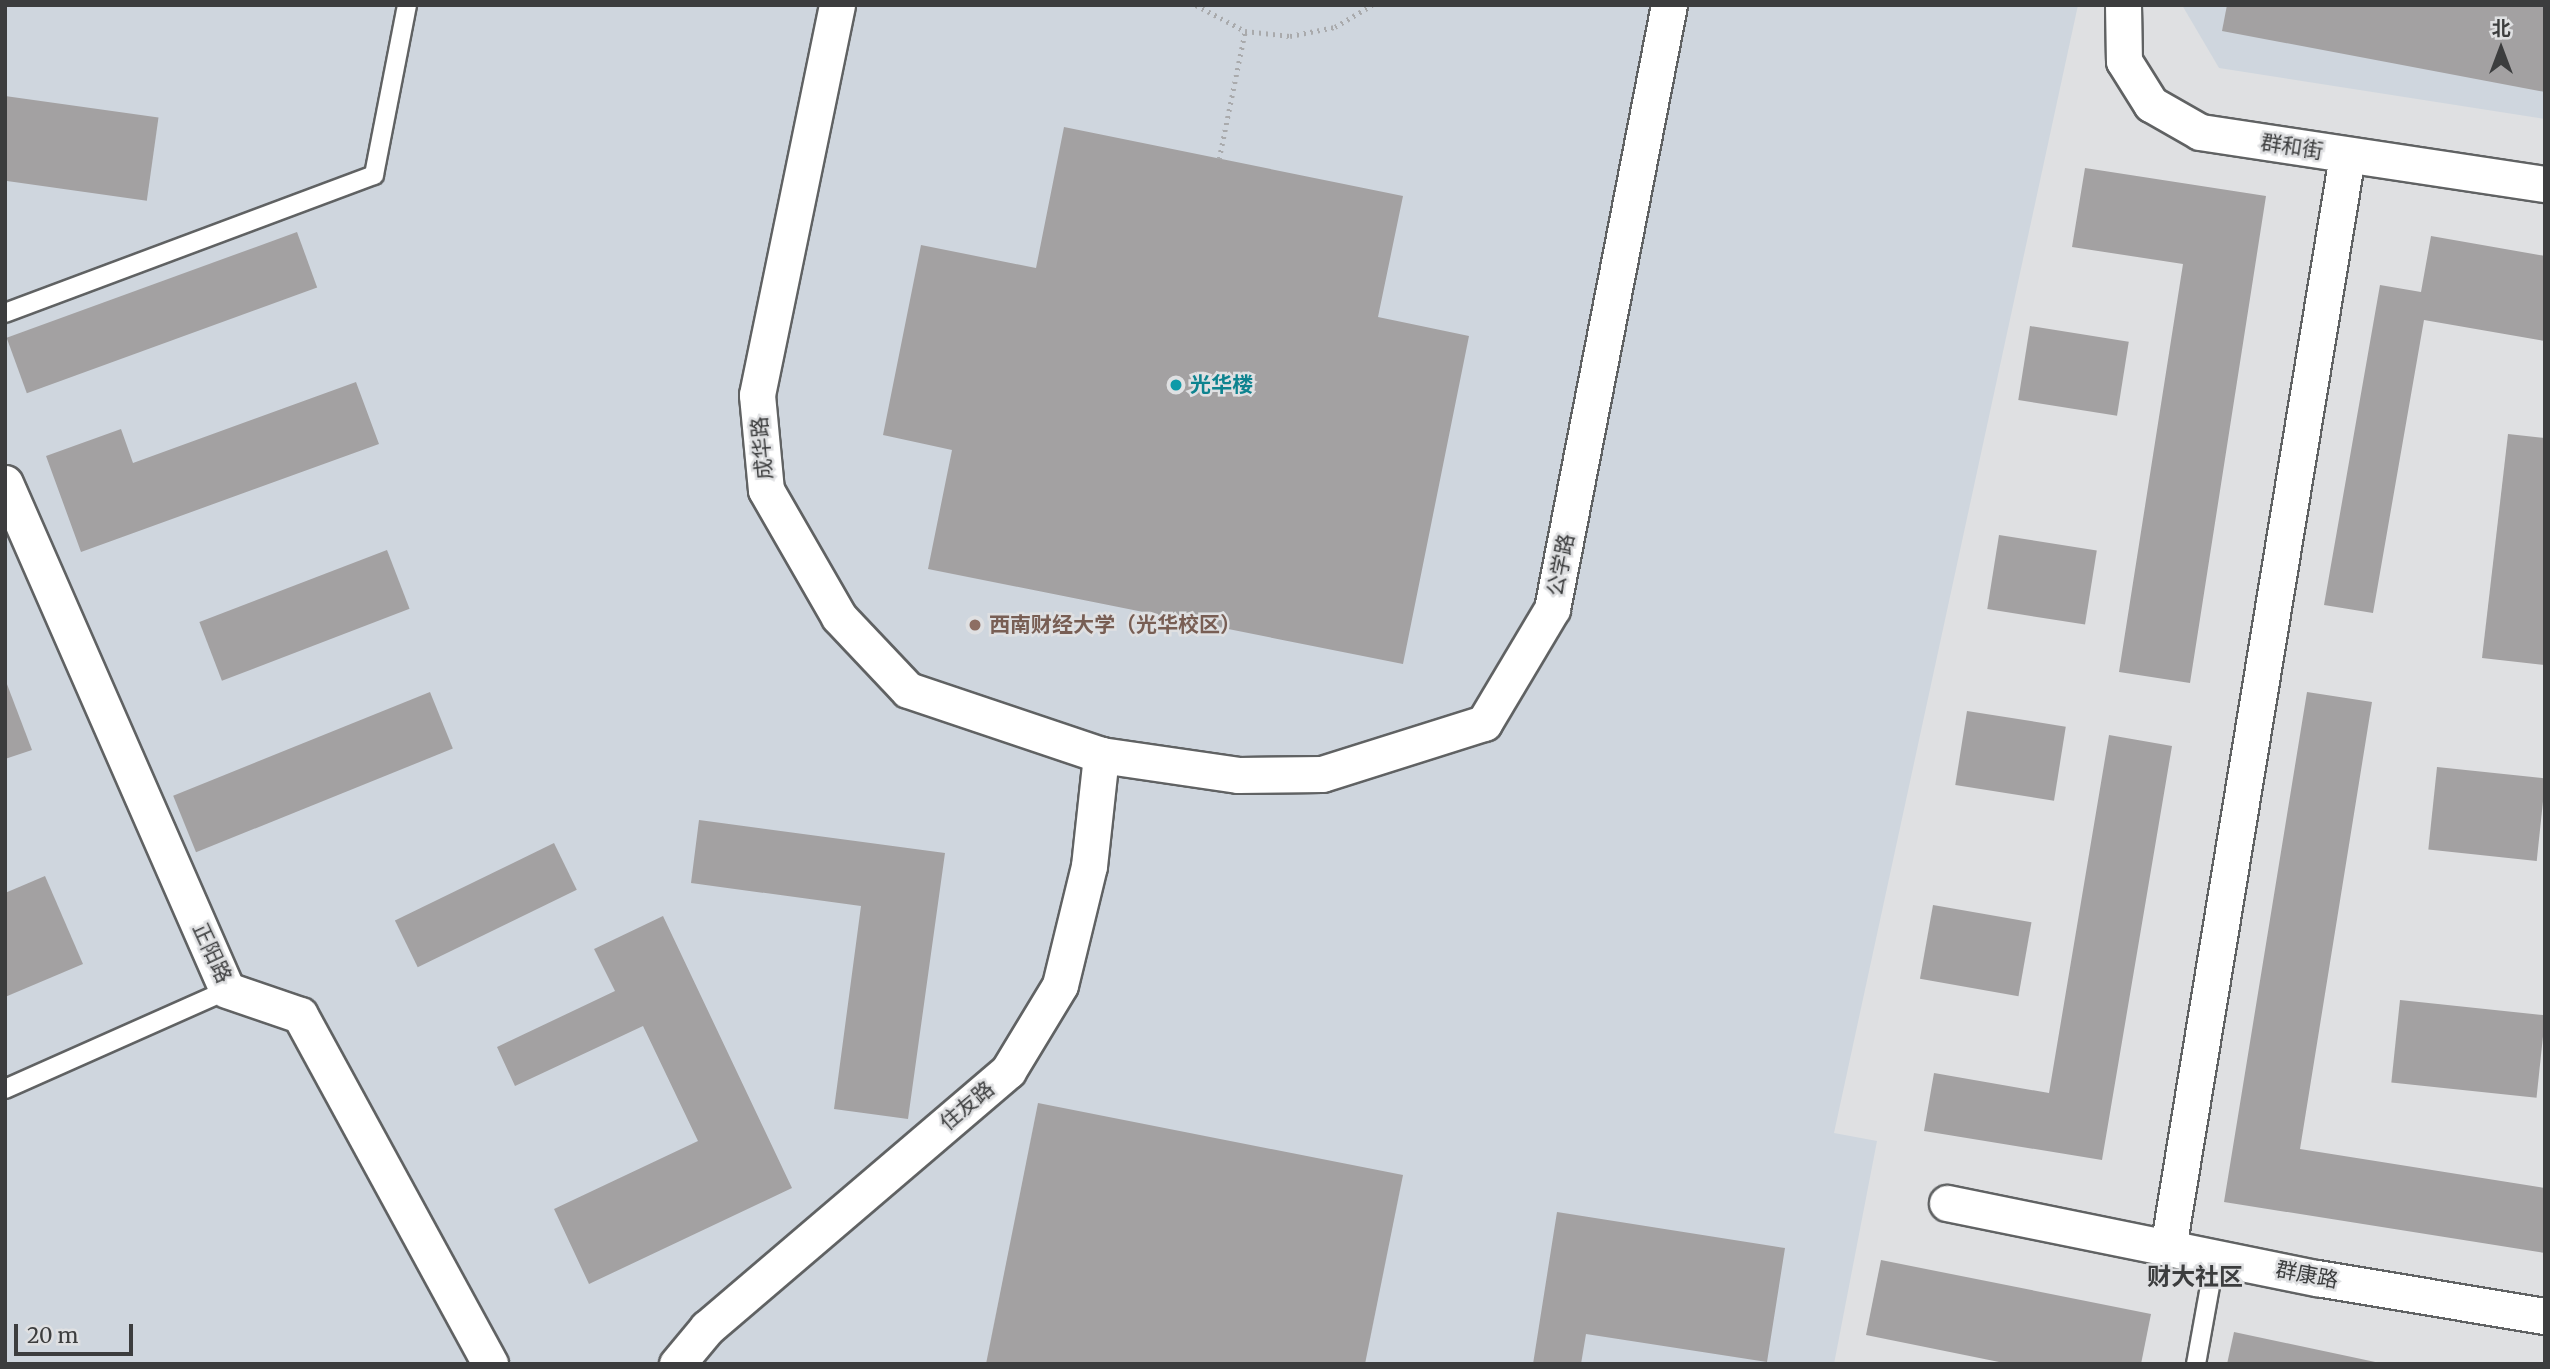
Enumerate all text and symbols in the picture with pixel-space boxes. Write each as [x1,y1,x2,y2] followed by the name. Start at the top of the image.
[2466,14,2536,84] north arrow
[2491,16,2511,40] text: 北
[2259,130,2325,164] street label: 群和街
[1190,372,1253,398] place label: 光华楼
[1168,377,1184,393] marker: 光华楼
[747,416,777,480] street label: 成华路
[1543,532,1579,598] street label: 公学路
[989,612,1241,638] place label: 西南财经大学（光华校区）
[967,617,983,633] marker: 西南财经大学（光华校区）
[187,919,237,987] street label: 正阳路
[935,1076,999,1136] street label: 住友路
[2274,1257,2340,1293] street label: 群康路
[2147,1263,2243,1291] district label: 财大社区
[18,1310,136,1354] scale bar
[27,1322,78,1349] text: 20 m

